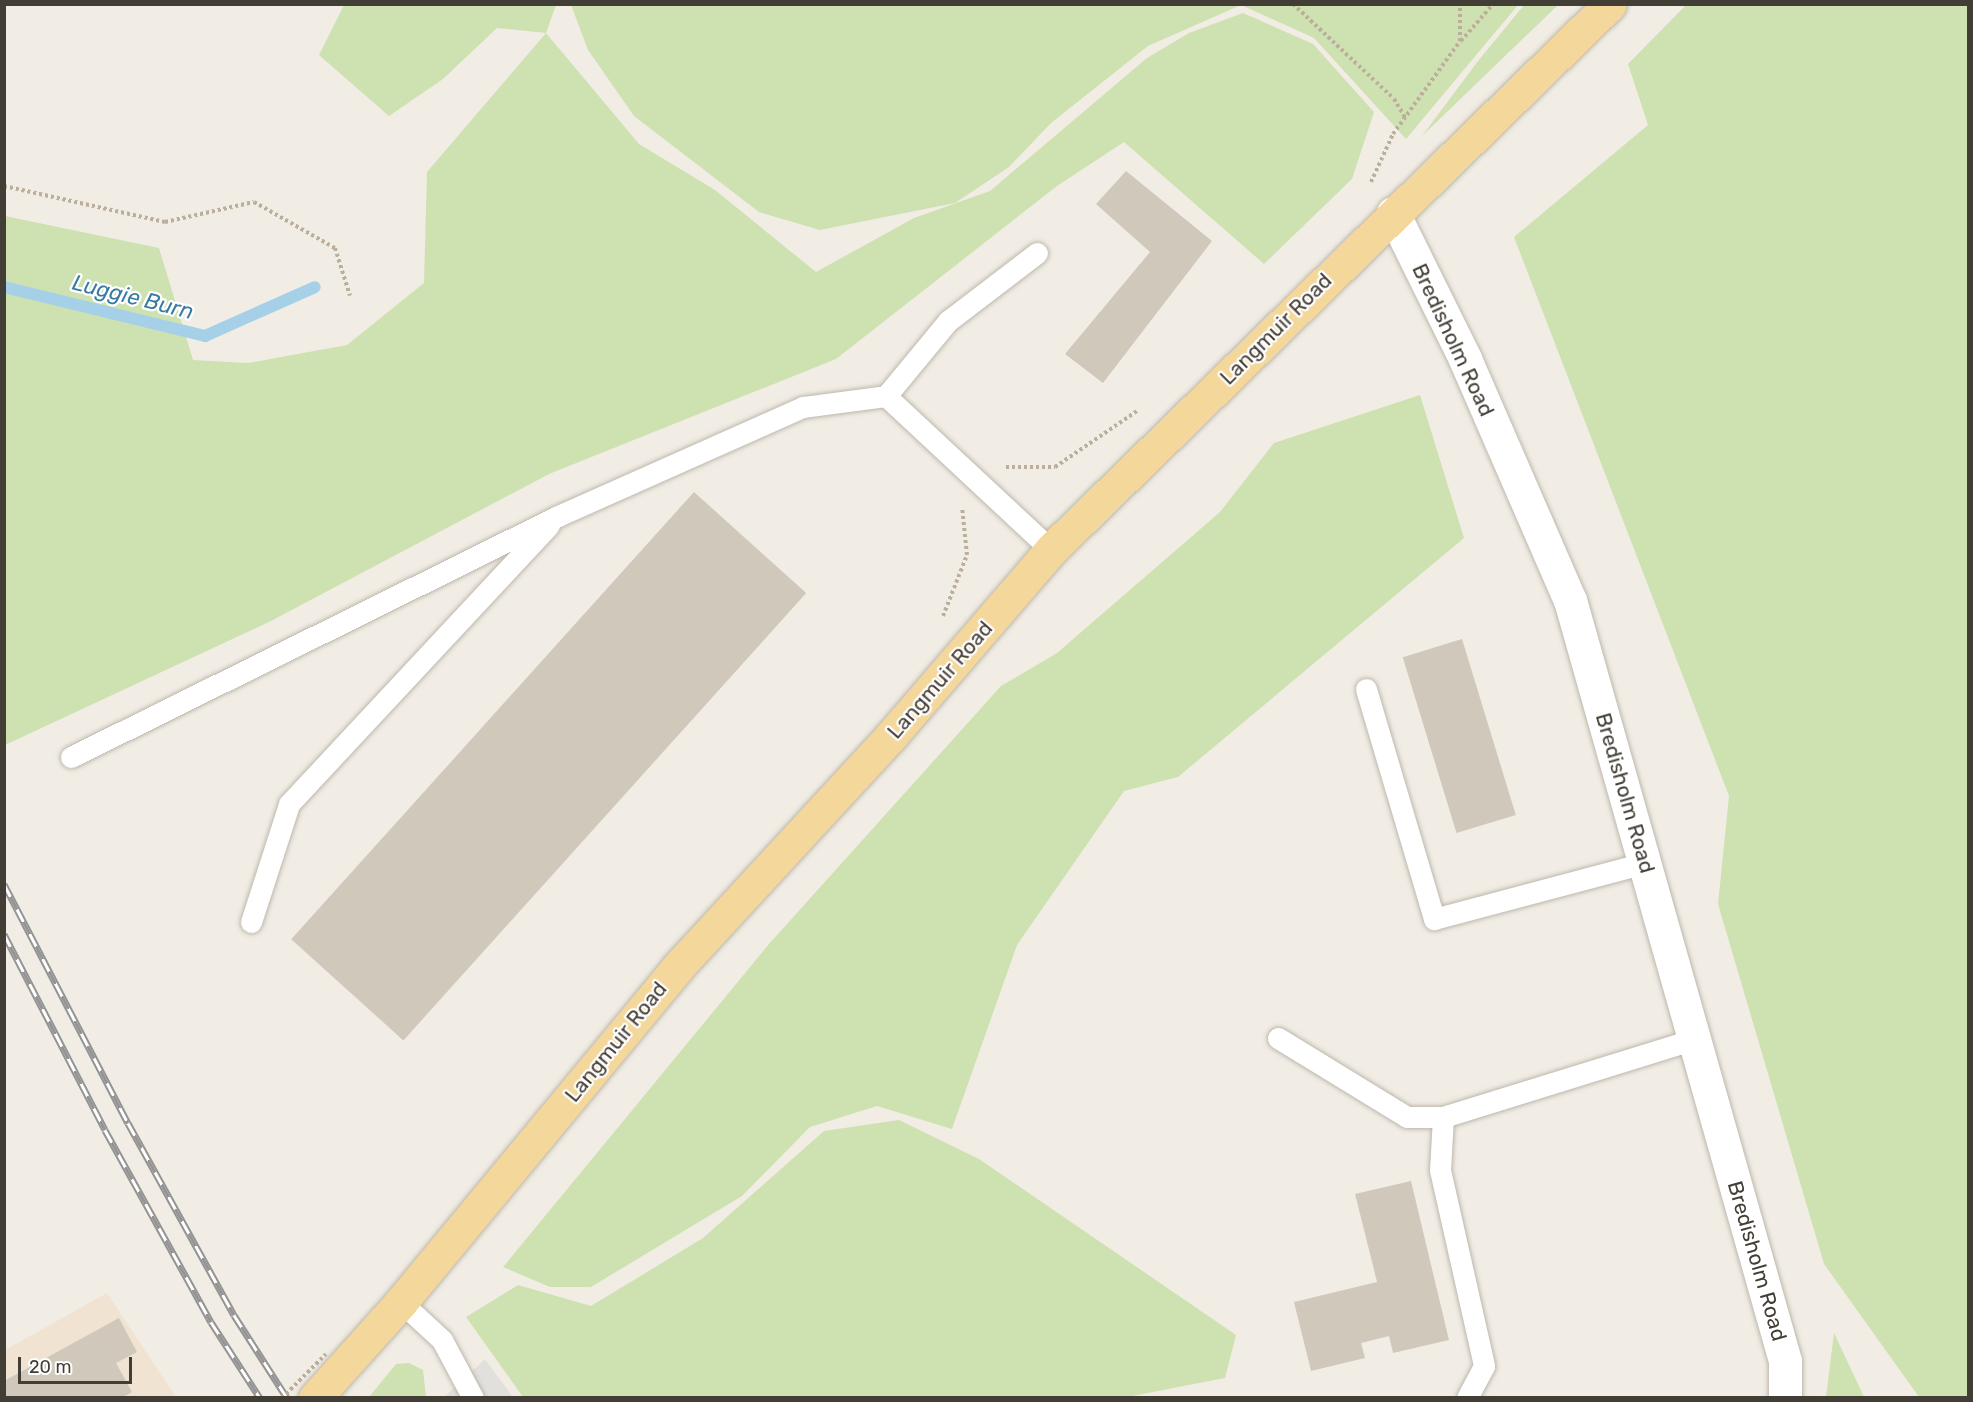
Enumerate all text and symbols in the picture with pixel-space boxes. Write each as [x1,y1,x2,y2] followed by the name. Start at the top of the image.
[1407,260,1499,420] street label: Bredisholm Road
[1215,268,1337,390] street label: Langmuir Road
[70,269,196,325] water label: Luggie Burn
[882,616,998,744] street label: Langmuir Road
[1590,710,1660,876] street label: Bredisholm Road
[560,977,672,1107] street label: Langmuir Road
[1722,1178,1792,1344] street label: Bredisholm Road
[21,1345,135,1383] scale bar
[29,1356,71,1378] text: 20 m

